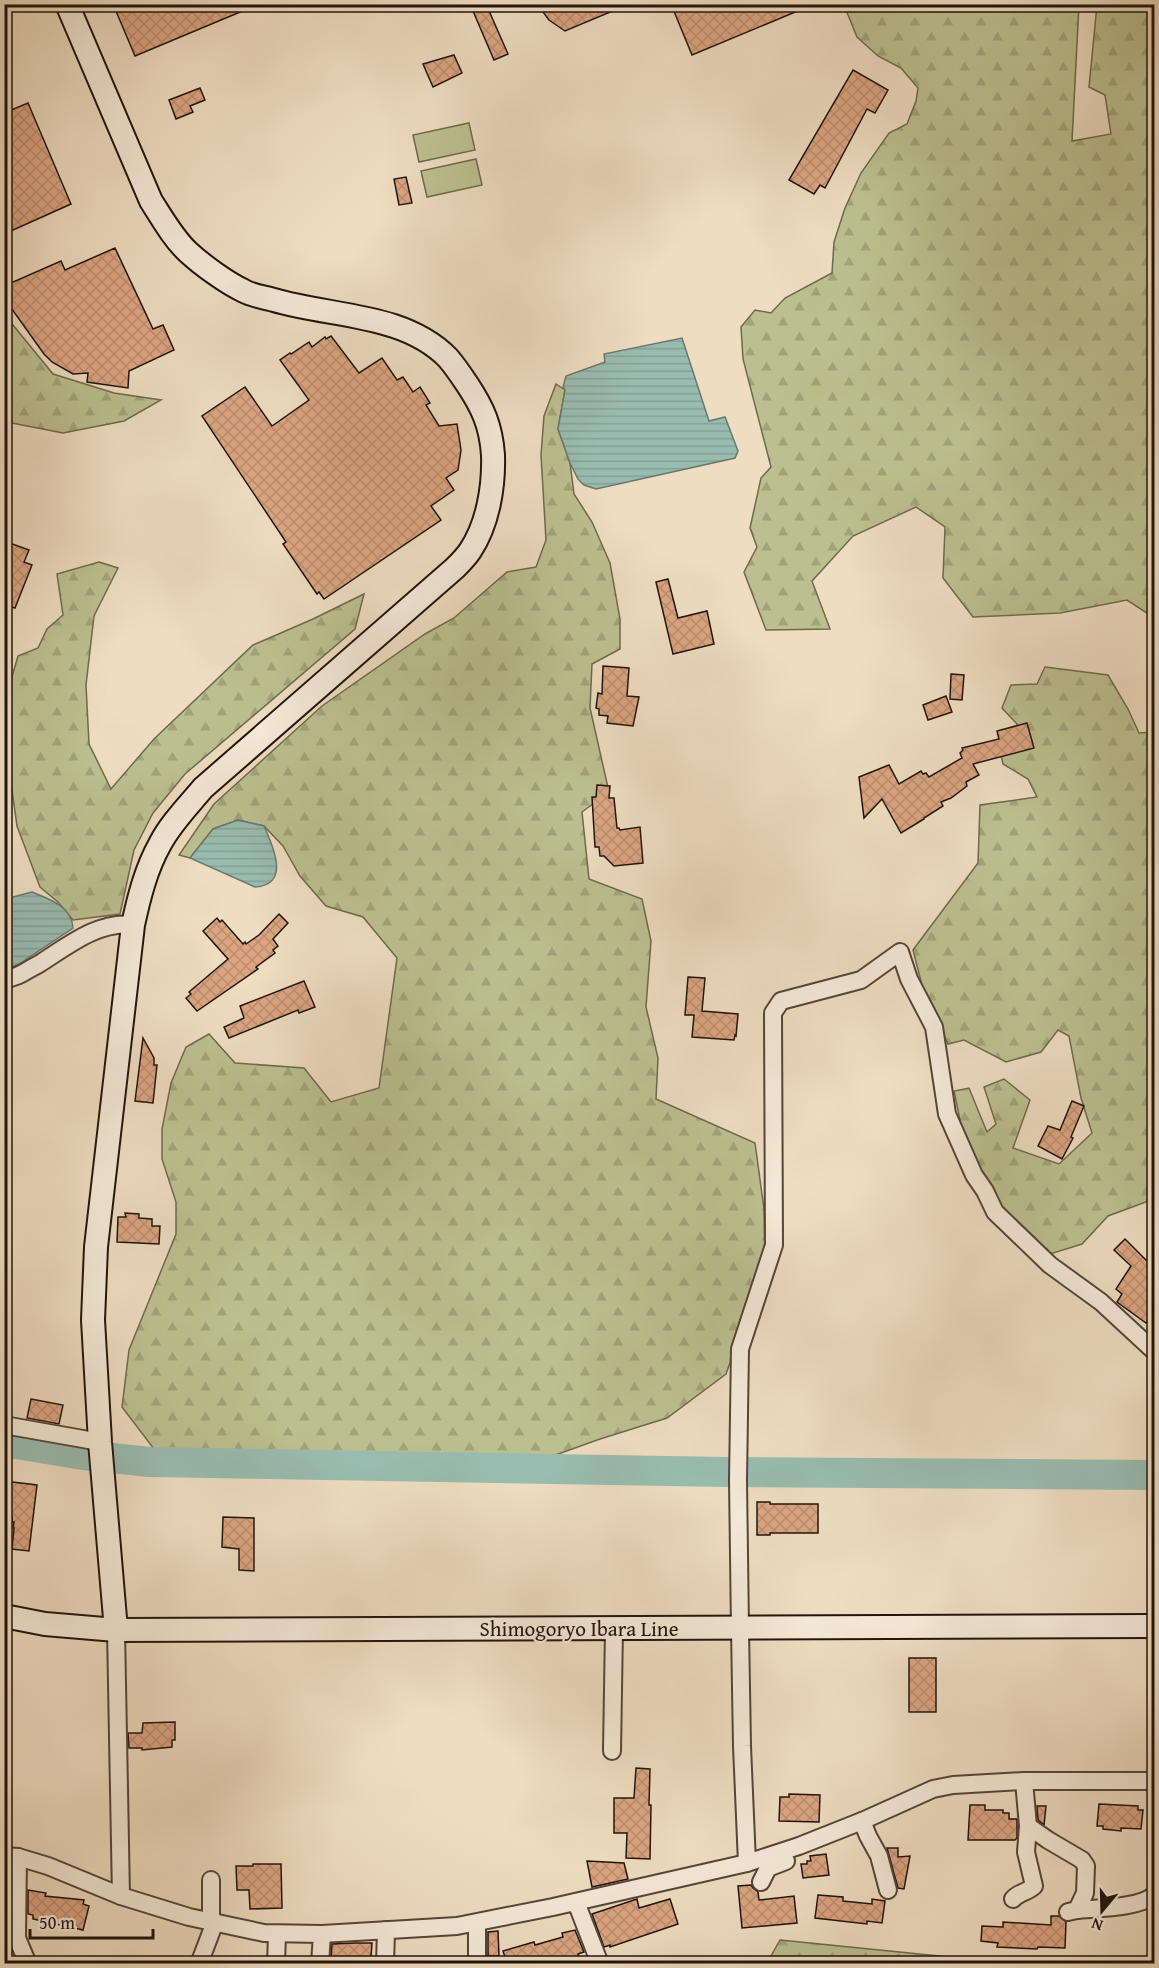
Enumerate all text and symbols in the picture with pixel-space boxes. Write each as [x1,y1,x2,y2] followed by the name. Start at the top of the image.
[479,1613,679,1644] street label: Shimogoryo Ibara Line
[1072,1881,1132,1941] north arrow
[30,1902,153,1940] scale bar
[39,1909,75,1936] text: 50 m
[1088,1912,1106,1938] text: N

